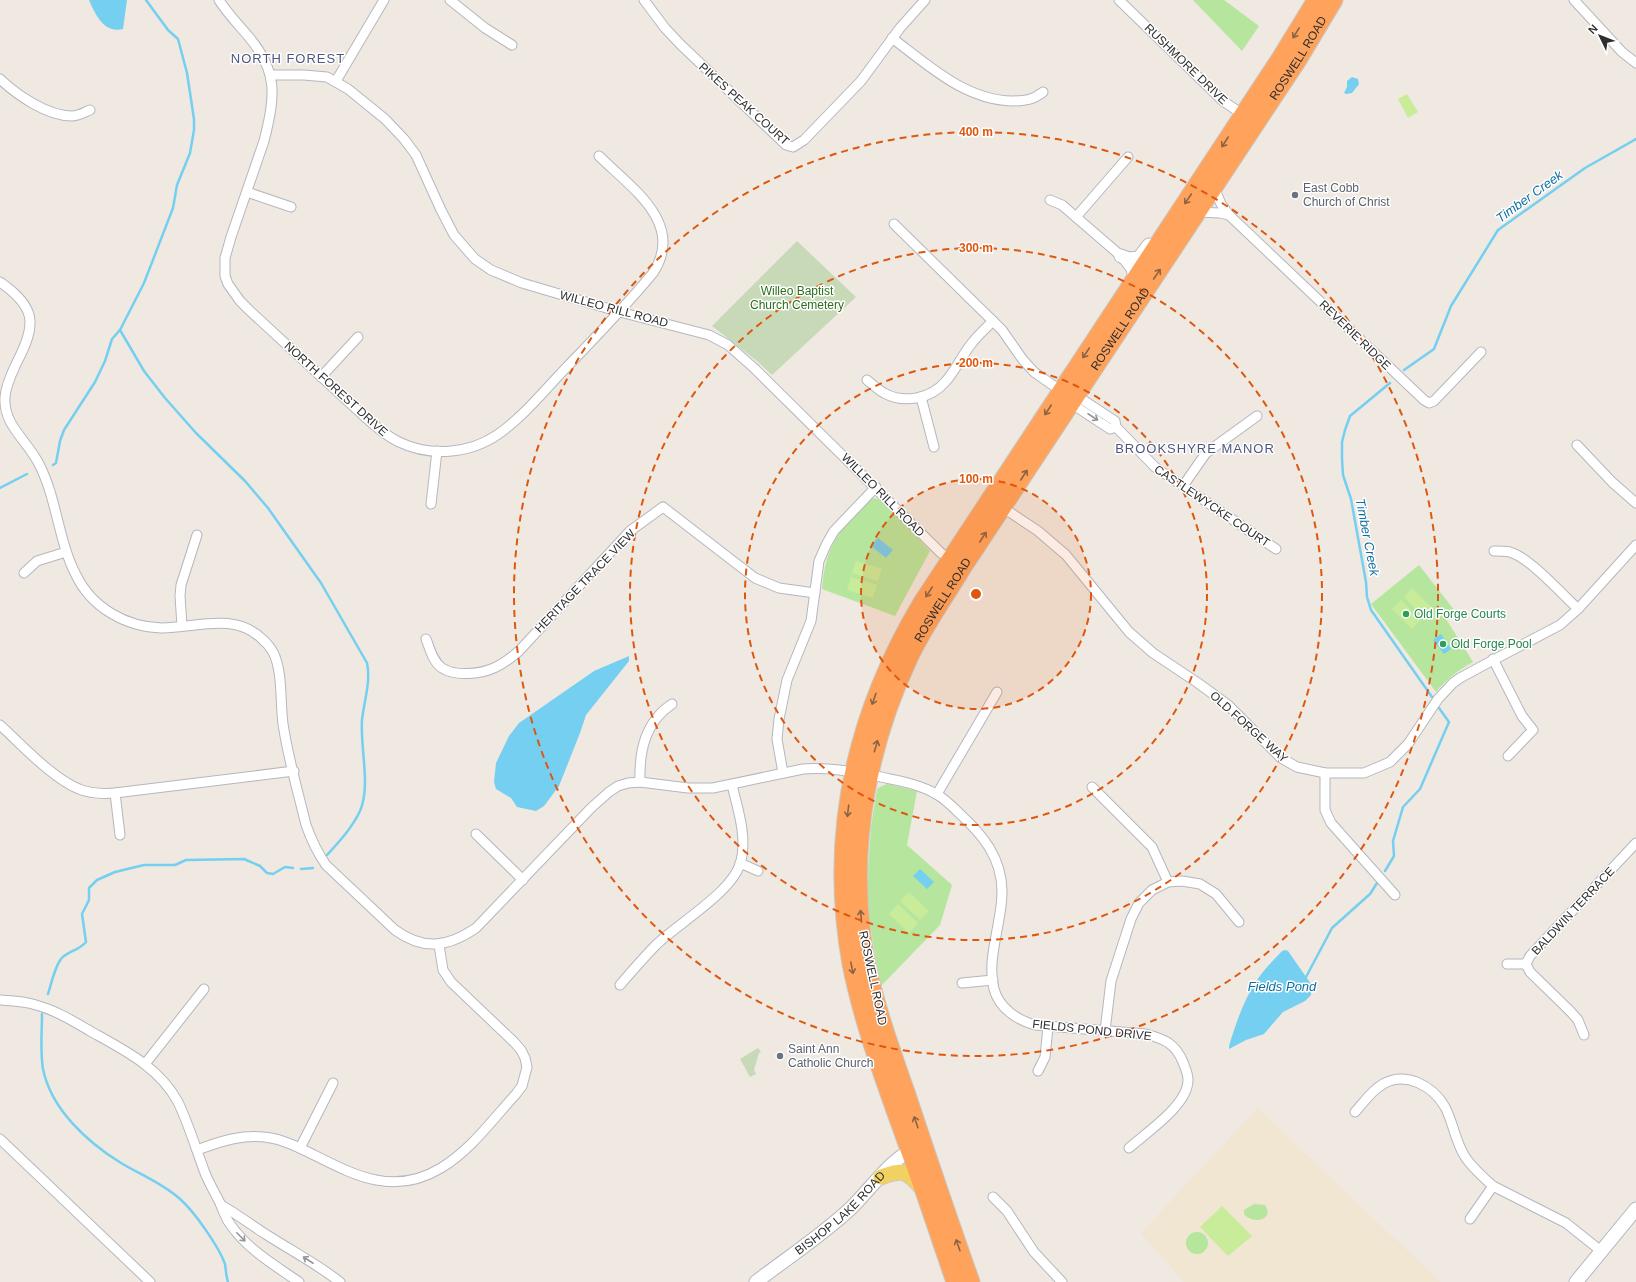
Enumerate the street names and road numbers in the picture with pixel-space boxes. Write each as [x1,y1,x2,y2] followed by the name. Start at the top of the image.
[1267,13,1330,103] street label: ROSWELL ROAD
[1142,21,1230,107] street label: RUSHMORE DRIVE
[696,60,792,149] street label: PIKES PEAK COURT
[1088,285,1153,373] street label: ROSWELL ROAD
[558,288,670,330] street label: WILLEO RILL ROAD
[1316,297,1394,373] street label: REVERIE RIDGE
[281,339,391,439] street label: NORTH FOREST DRIVE
[839,451,928,540] street label: WILLEO RILL ROAD
[1152,462,1273,550] street label: CASTLEWYCKE COURT
[532,526,639,636] street label: HERITAGE TRACE VIEW
[911,555,974,644] street label: ROSWELL ROAD
[1207,688,1291,766] street label: OLD FORGE WAY
[1529,864,1617,958] street label: BALDWIN TERRACE
[856,929,890,1027] street label: ROSWELL ROAD
[1032,1017,1152,1043] street label: FIELDS POND DRIVE
[792,1168,888,1258] street label: BISHOP LAKE ROAD

